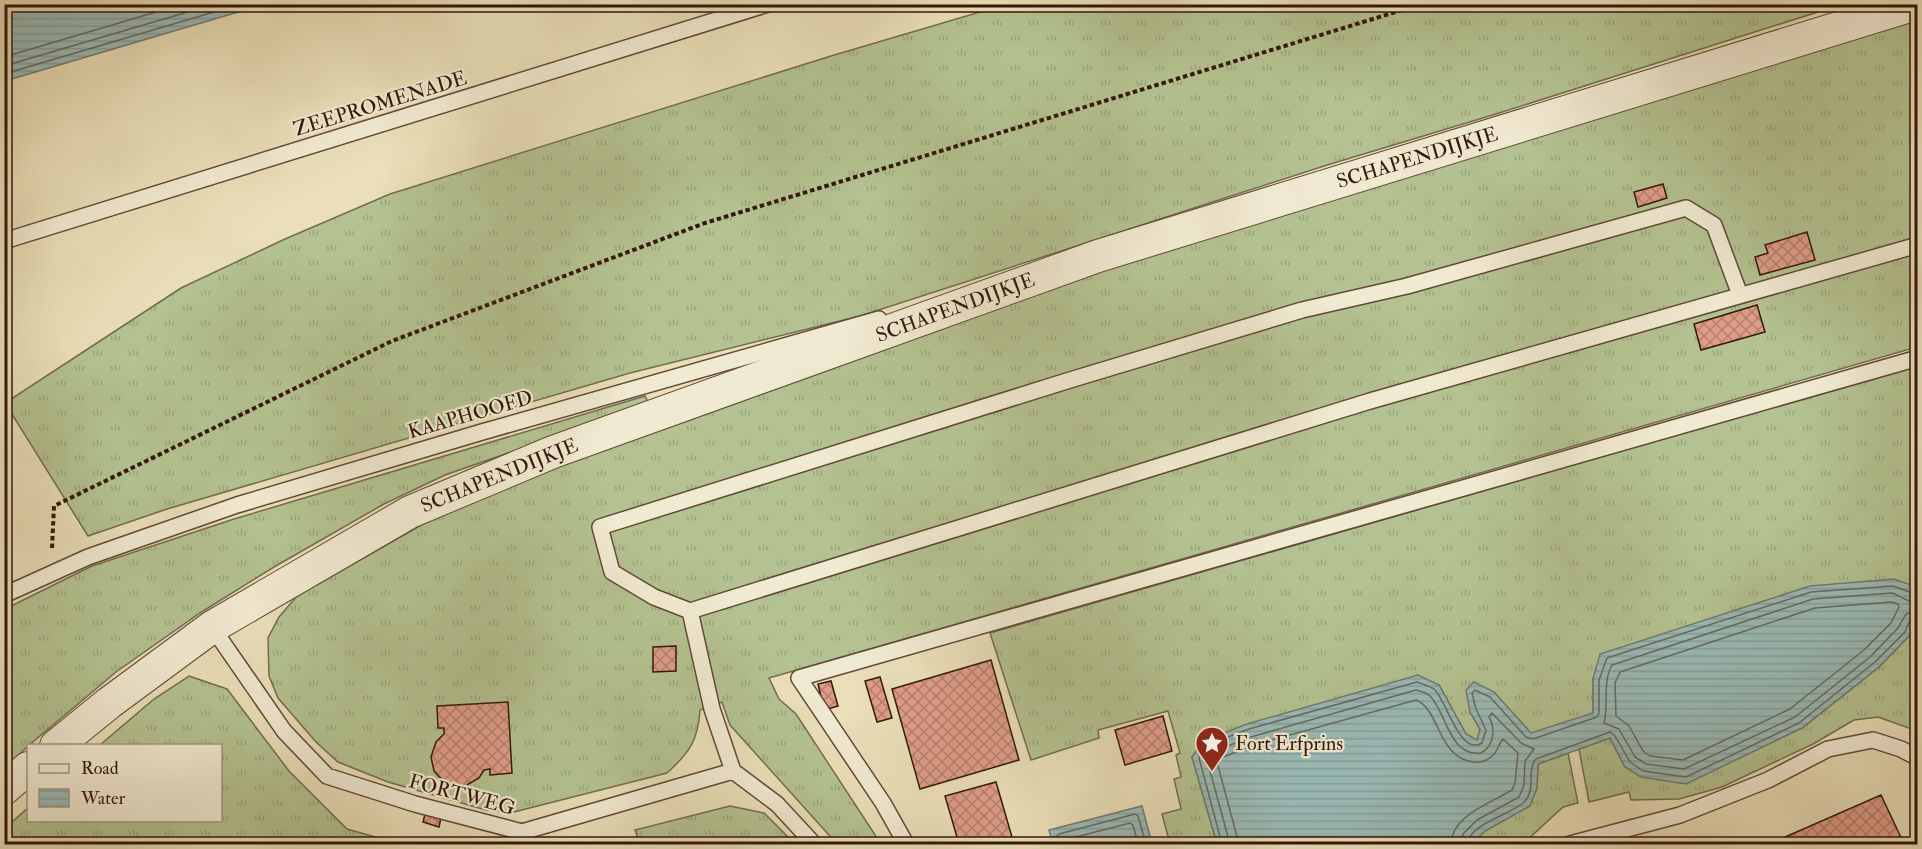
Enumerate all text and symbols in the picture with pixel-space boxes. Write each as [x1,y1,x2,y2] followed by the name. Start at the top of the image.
[290,65,470,142] street label: ZEEPROMENADE
[1333,121,1501,194] street label: SCHAPENDIJKJE
[872,267,1038,348] street label: SCHAPENDIJKJE
[405,385,535,444] street label: KAAPHOOFD
[417,433,581,518] street label: SCHAPENDIJKJE
[1194,725,1230,772] place icon: Fort Erfprins
[1235,731,1343,757] place label: Fort Erfprins
[27,744,222,822] legend
[81,757,119,780] text: Road
[406,768,518,821] street label: FORTWEG
[80,787,125,810] text: Water

